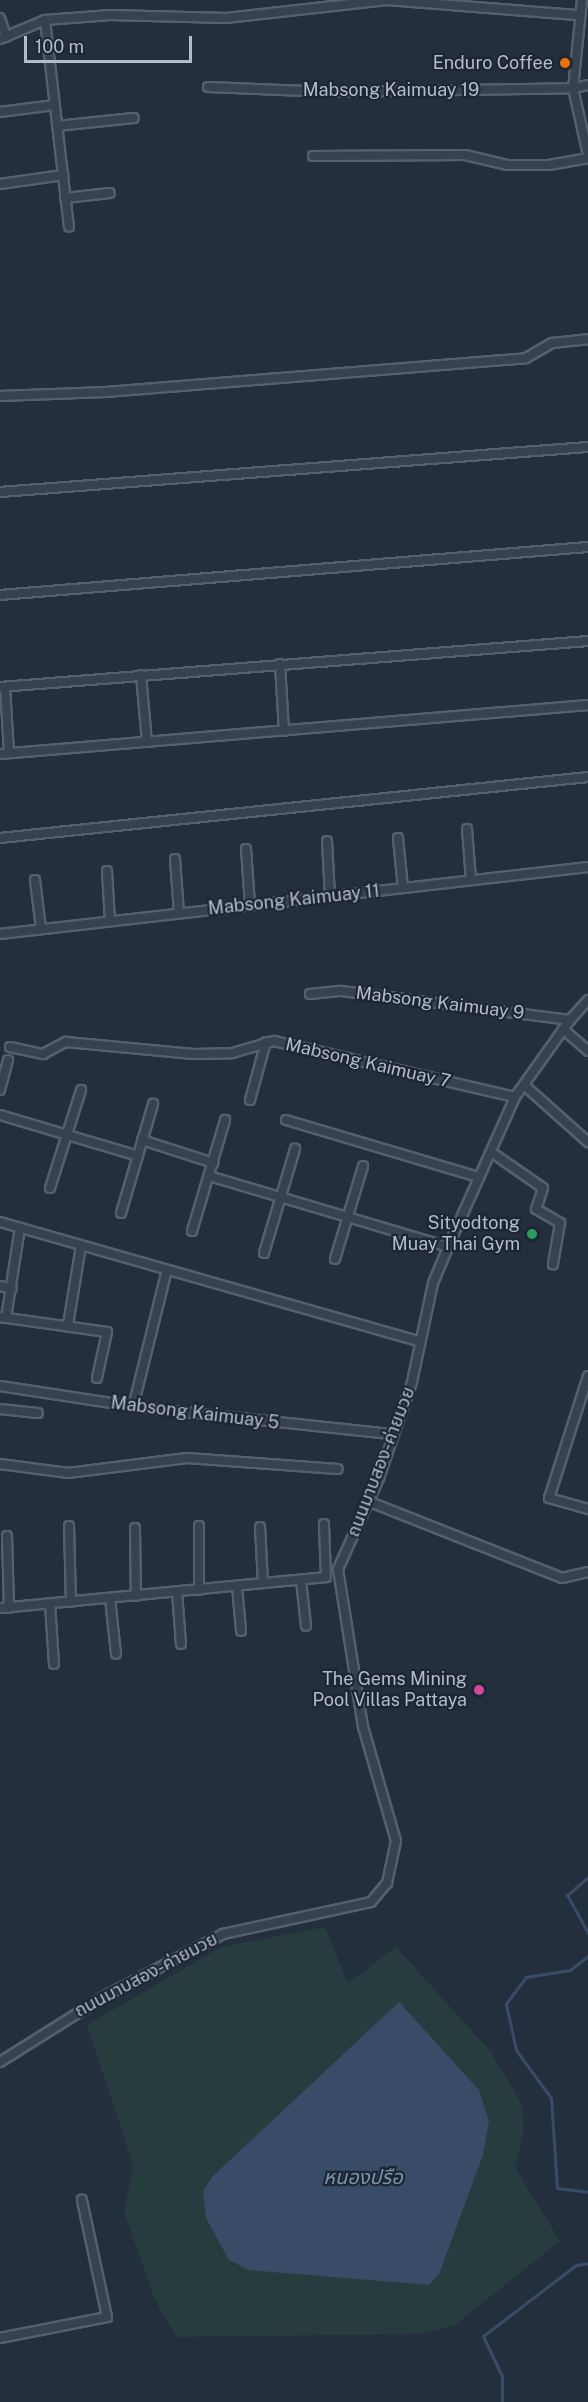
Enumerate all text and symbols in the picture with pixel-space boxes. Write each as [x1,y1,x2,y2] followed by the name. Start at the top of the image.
[27,24,195,62] scale bar
[35,36,84,57] text: 100 m
[433,52,553,74] place label: Enduro Coffee
[558,56,572,70] marker: Enduro Coffee
[303,79,479,101] street label: Mabsong Kaimuay 19
[207,880,381,920] street label: Mabsong Kaimuay 11
[355,982,525,1024] street label: Mabsong Kaimuay 9
[283,1033,453,1093] street label: Mabsong Kaimuay 7
[392,1213,520,1256] place label: Sityodtong Muay Thai Gym
[525,1227,539,1241] marker: Sityodtong Muay Thai Gym
[342,1384,420,1540] street label: ถนนมาบสอง-ค่ายมวย
[110,1392,280,1434] street label: Mabsong Kaimuay 5
[312,1669,467,1712] place label: The Gems Mining Pool Villas Pattaya
[472,1683,486,1697] marker: The Gems Mining Pool Villas Pattaya
[71,1928,221,2022] street label: ถนนมาบสอง-ค่ายมวย
[323,2165,403,2189] water label: หนองปรือ

